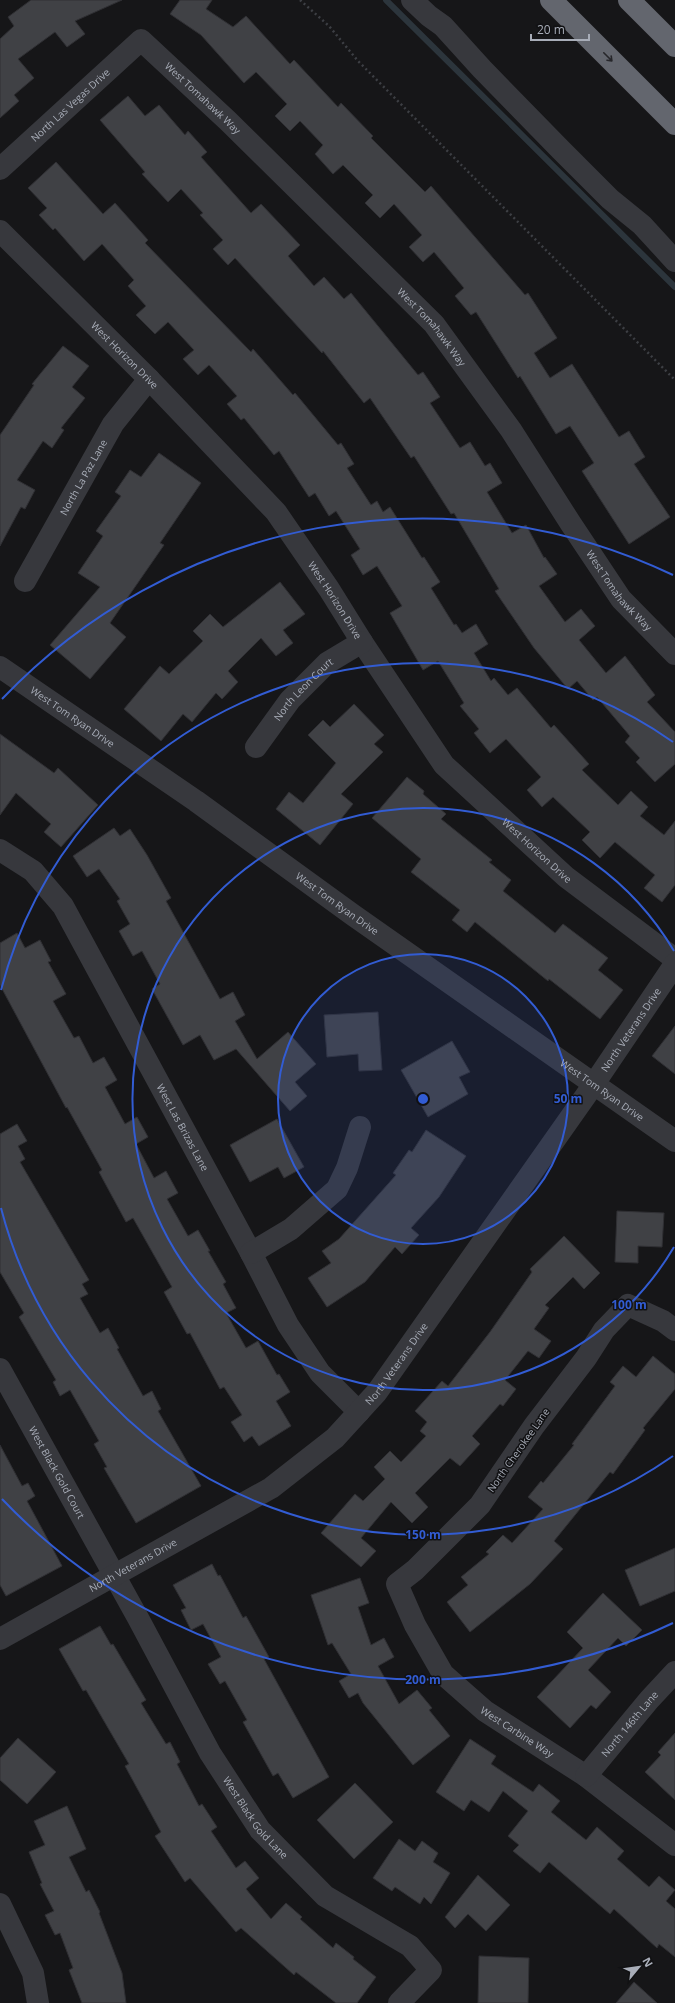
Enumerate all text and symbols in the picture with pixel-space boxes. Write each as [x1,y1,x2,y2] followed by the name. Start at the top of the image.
[531,16,589,42] scale bar
[537,21,565,38] text: 20 m
[603,52,613,62] one-way arrow
[162,59,245,138] street label: West Tomahawk Way
[28,65,113,145] street label: North Las Vegas Drive
[394,285,470,370] street label: West Tomahawk Way
[88,318,162,392] street label: West Horizon Drive
[56,436,110,518] street label: North La Paz Lane
[583,547,656,634] street label: West Tomahawk Way
[305,558,366,642] street label: West Horizon Drive
[270,654,336,723] street label: North Leon Court
[28,683,118,751] street label: West Tom Ryan Drive
[499,815,575,886] street label: West Horizon Drive
[293,869,382,938] street label: West Tom Ryan Drive
[597,985,664,1074] street label: North Veterans Drive
[558,1056,647,1124] street label: West Tom Ryan Drive
[154,1081,212,1174] street label: West Las Brizas Lane
[554,1090,582,1107] text: 50 m
[416,1092,430,1106] centre of rings
[611,1296,647,1313] text: 100 m
[362,1319,431,1408] street label: North Veterans Drive
[484,1405,553,1495] street label: North Cherokee Lane
[26,1423,89,1521] street label: West Black Gold Court
[405,1526,441,1543] text: 150 m
[86,1535,180,1595] street label: North Veterans Drive
[405,1671,441,1688] text: 200 m
[598,1687,661,1760] street label: North 146th Lane
[478,1703,557,1761] street label: West Carbine Way
[220,1774,292,1862] street label: West Black Gold Lane
[619,1947,659,1987] north arrow
[639,1954,657,1969] text: N

